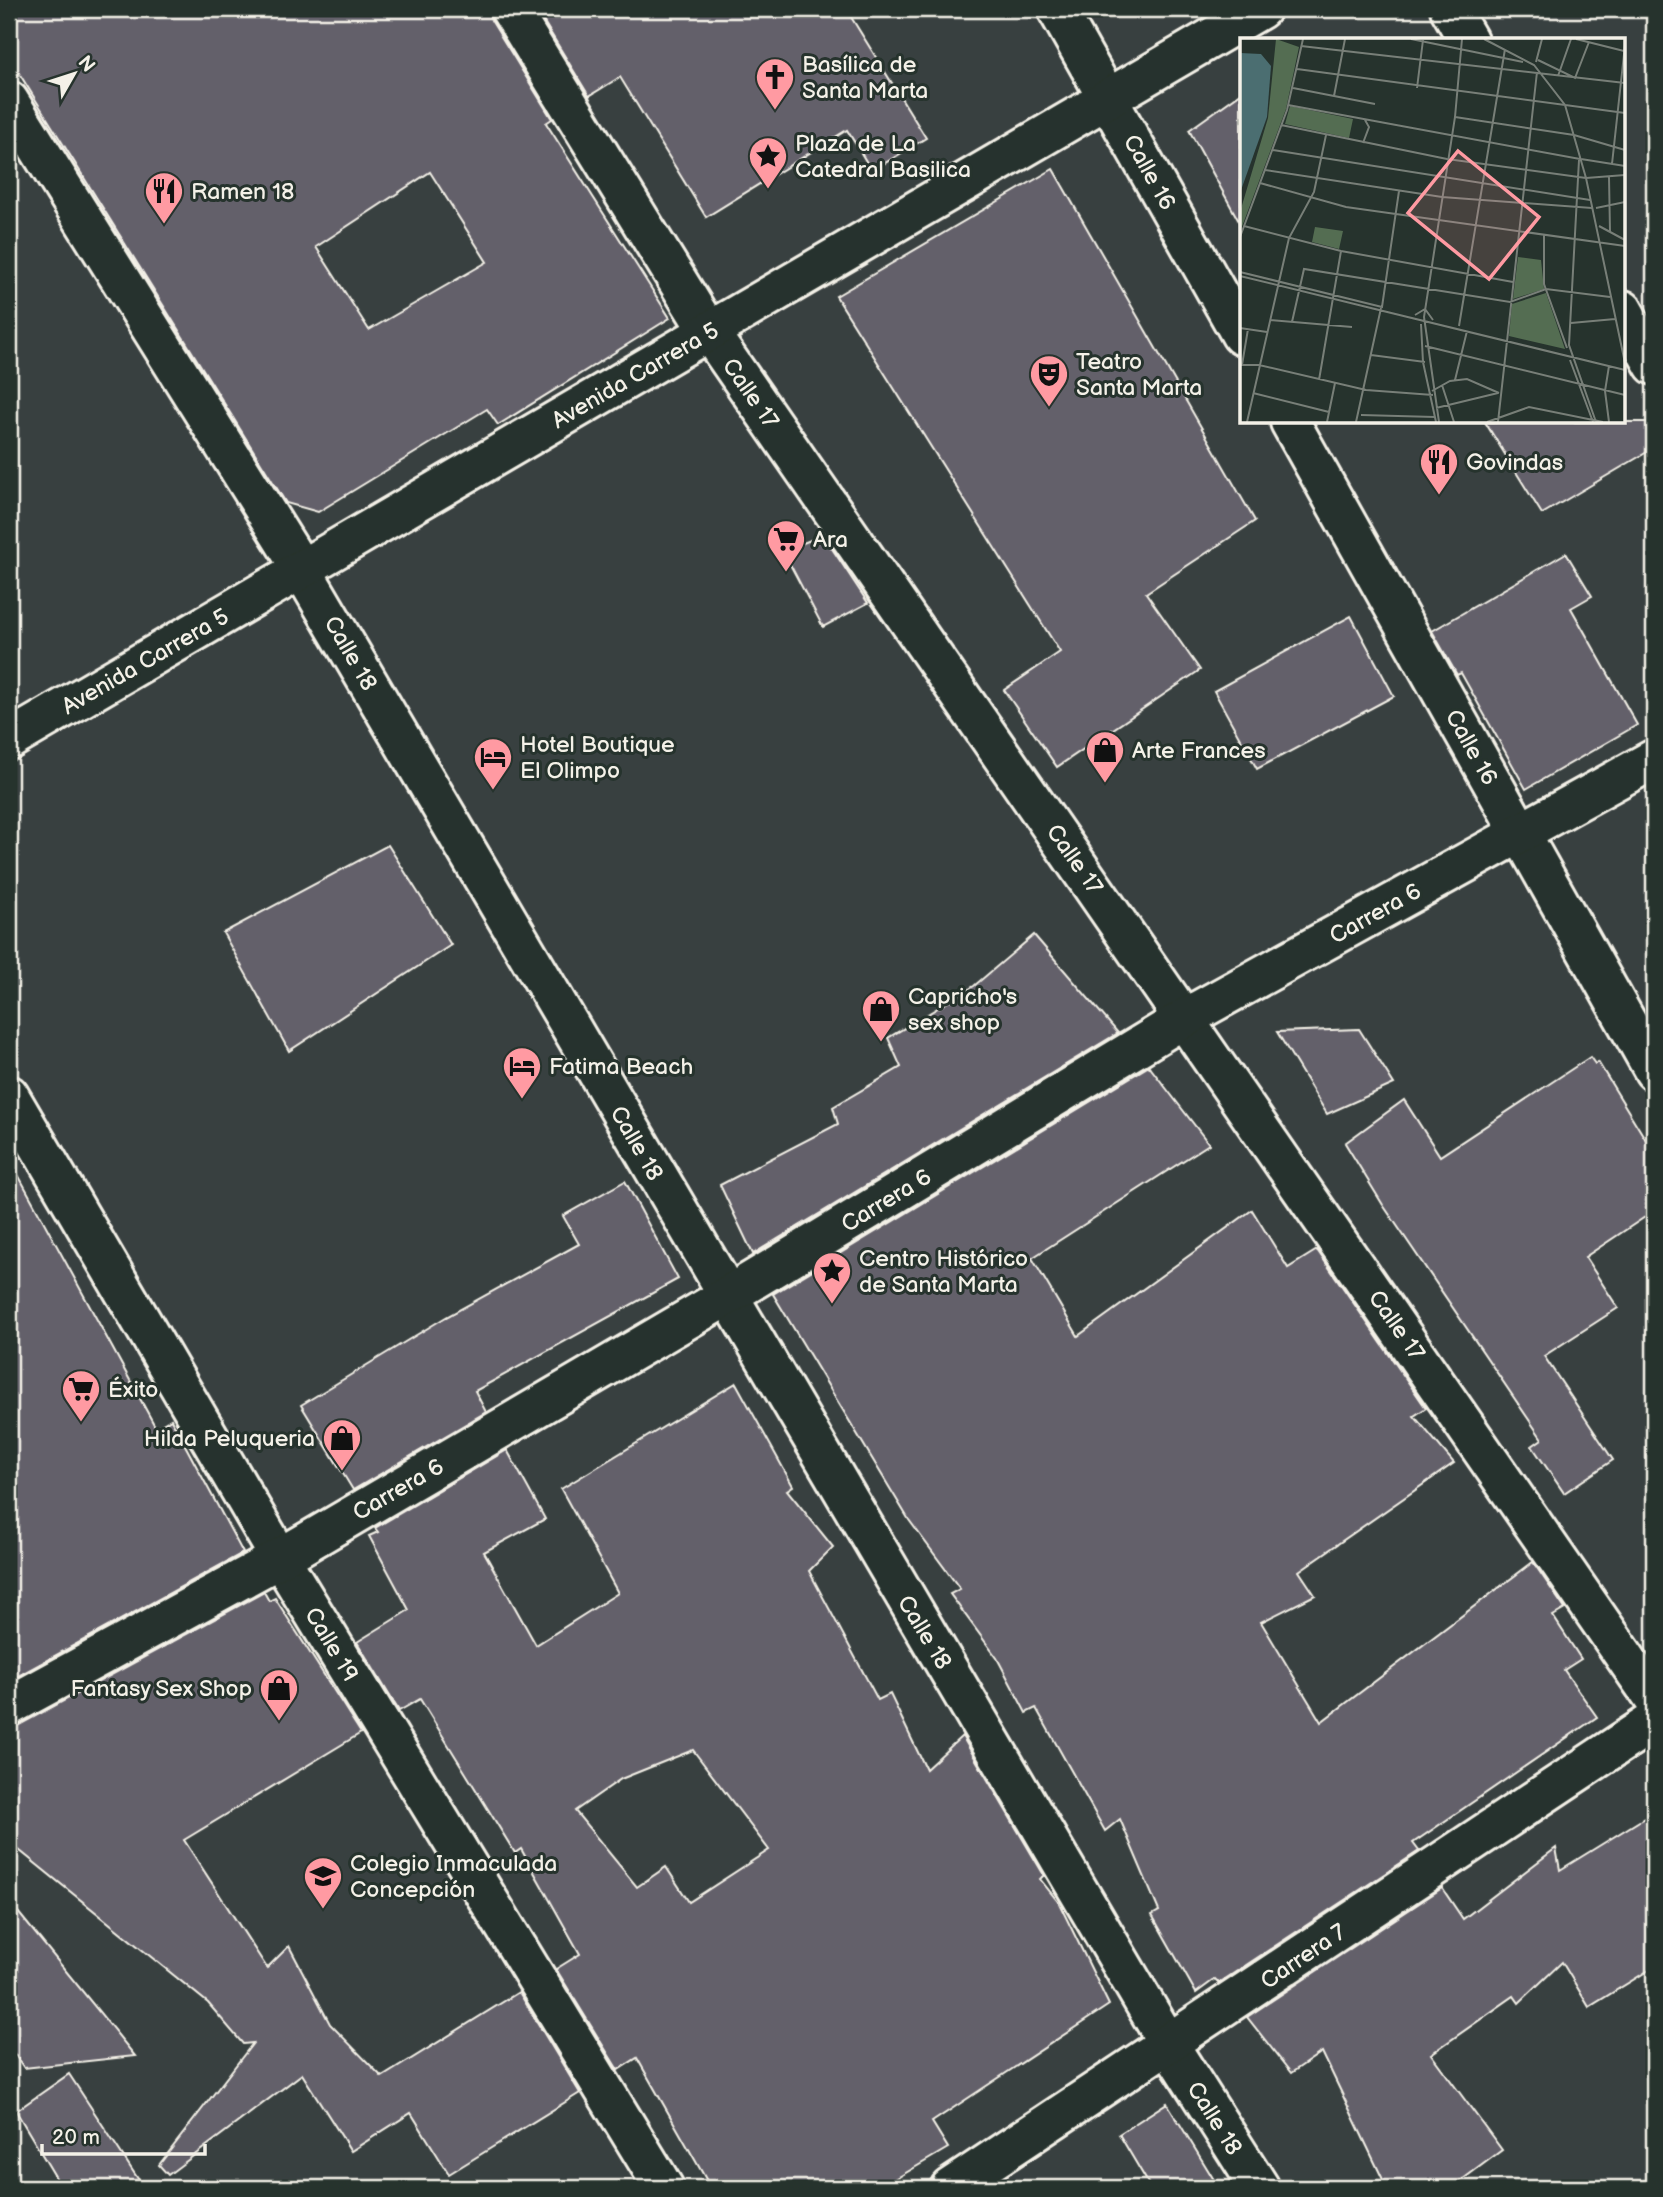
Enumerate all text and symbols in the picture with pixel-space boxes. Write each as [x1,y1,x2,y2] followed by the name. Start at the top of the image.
[38,38,108,108] north arrow
[1240,38,1624,424] inset map
[73,51,99,77] text: N
[802,51,928,105] place label: Basílica de Santa Marta
[754,56,796,111] church icon: Basílica de Santa Marta
[795,130,971,184] place label: Plaza de La Catedral Basilica
[1117,130,1181,215] street label: Calle 16
[747,135,789,190] place icon: Plaza de La Catedral Basilica
[143,170,185,225] restaurant icon: Ramen 18
[191,178,295,206] place label: Ramen 18
[547,317,724,435] street label: Avenida Carrera 5
[1076,348,1202,402] place label: Teatro Santa Marta
[716,353,785,435] street label: Calle 17
[1028,353,1070,408] theatre icon: Teatro Santa Marta
[1418,441,1460,496] restaurant icon: Govindas
[1466,449,1563,477] place label: Govindas
[765,518,807,573] supermarket icon: Ara
[813,526,848,554] place label: Ara
[57,603,234,721] street label: Avenida Carrera 5
[318,611,383,696] street label: Calle 18
[1439,705,1503,790] street label: Calle 16
[1084,729,1126,784] shop icon: Arte Frances
[520,731,675,785] place label: Hotel Boutique El Olimpo
[472,736,514,791] hotel icon: Hotel Boutique El Olimpo
[1132,737,1266,765] place label: Arte Frances
[1040,819,1109,901] street label: Calle 17
[1325,877,1426,950] street label: Carrera 6
[908,983,1017,1037] place label: Capricho's sex shop
[860,988,902,1043] shop icon: Capricho's sex shop
[501,1045,543,1100] hotel icon: Fatima Beach
[549,1053,693,1081] place label: Fatima Beach
[604,1101,669,1186] street label: Calle 18
[836,1163,937,1239] street label: Carrera 6
[859,1245,1028,1299] place label: Centro Histórico de Santa Marta
[811,1250,853,1305] place icon: Centro Histórico de Santa Marta
[1362,1285,1431,1367] street label: Calle 17
[60,1368,102,1423] supermarket icon: Éxito
[108,1376,158,1404] place label: Éxito
[321,1417,363,1472] shop icon: Hilda Peluqueria
[144,1425,315,1453] place label: Hilda Peluqueria
[348,1453,449,1527] street label: Carrera 6
[891,1590,957,1675] street label: Calle 18
[298,1602,364,1687] street label: Calle 19
[258,1667,300,1722] shop icon: Fantasy Sex Shop
[71,1675,252,1703] place label: Fantasy Sex Shop
[350,1850,557,1904] place label: Colegio Inmaculada Concepción
[302,1855,344,1910] school or university icon: Colegio Inmaculada Concepción
[1256,1918,1352,1996] street label: Carrera 7
[1181,2076,1248,2161] street label: Calle 18
[42,2113,205,2157] scale bar
[52,2125,100,2150] text: 20 m

